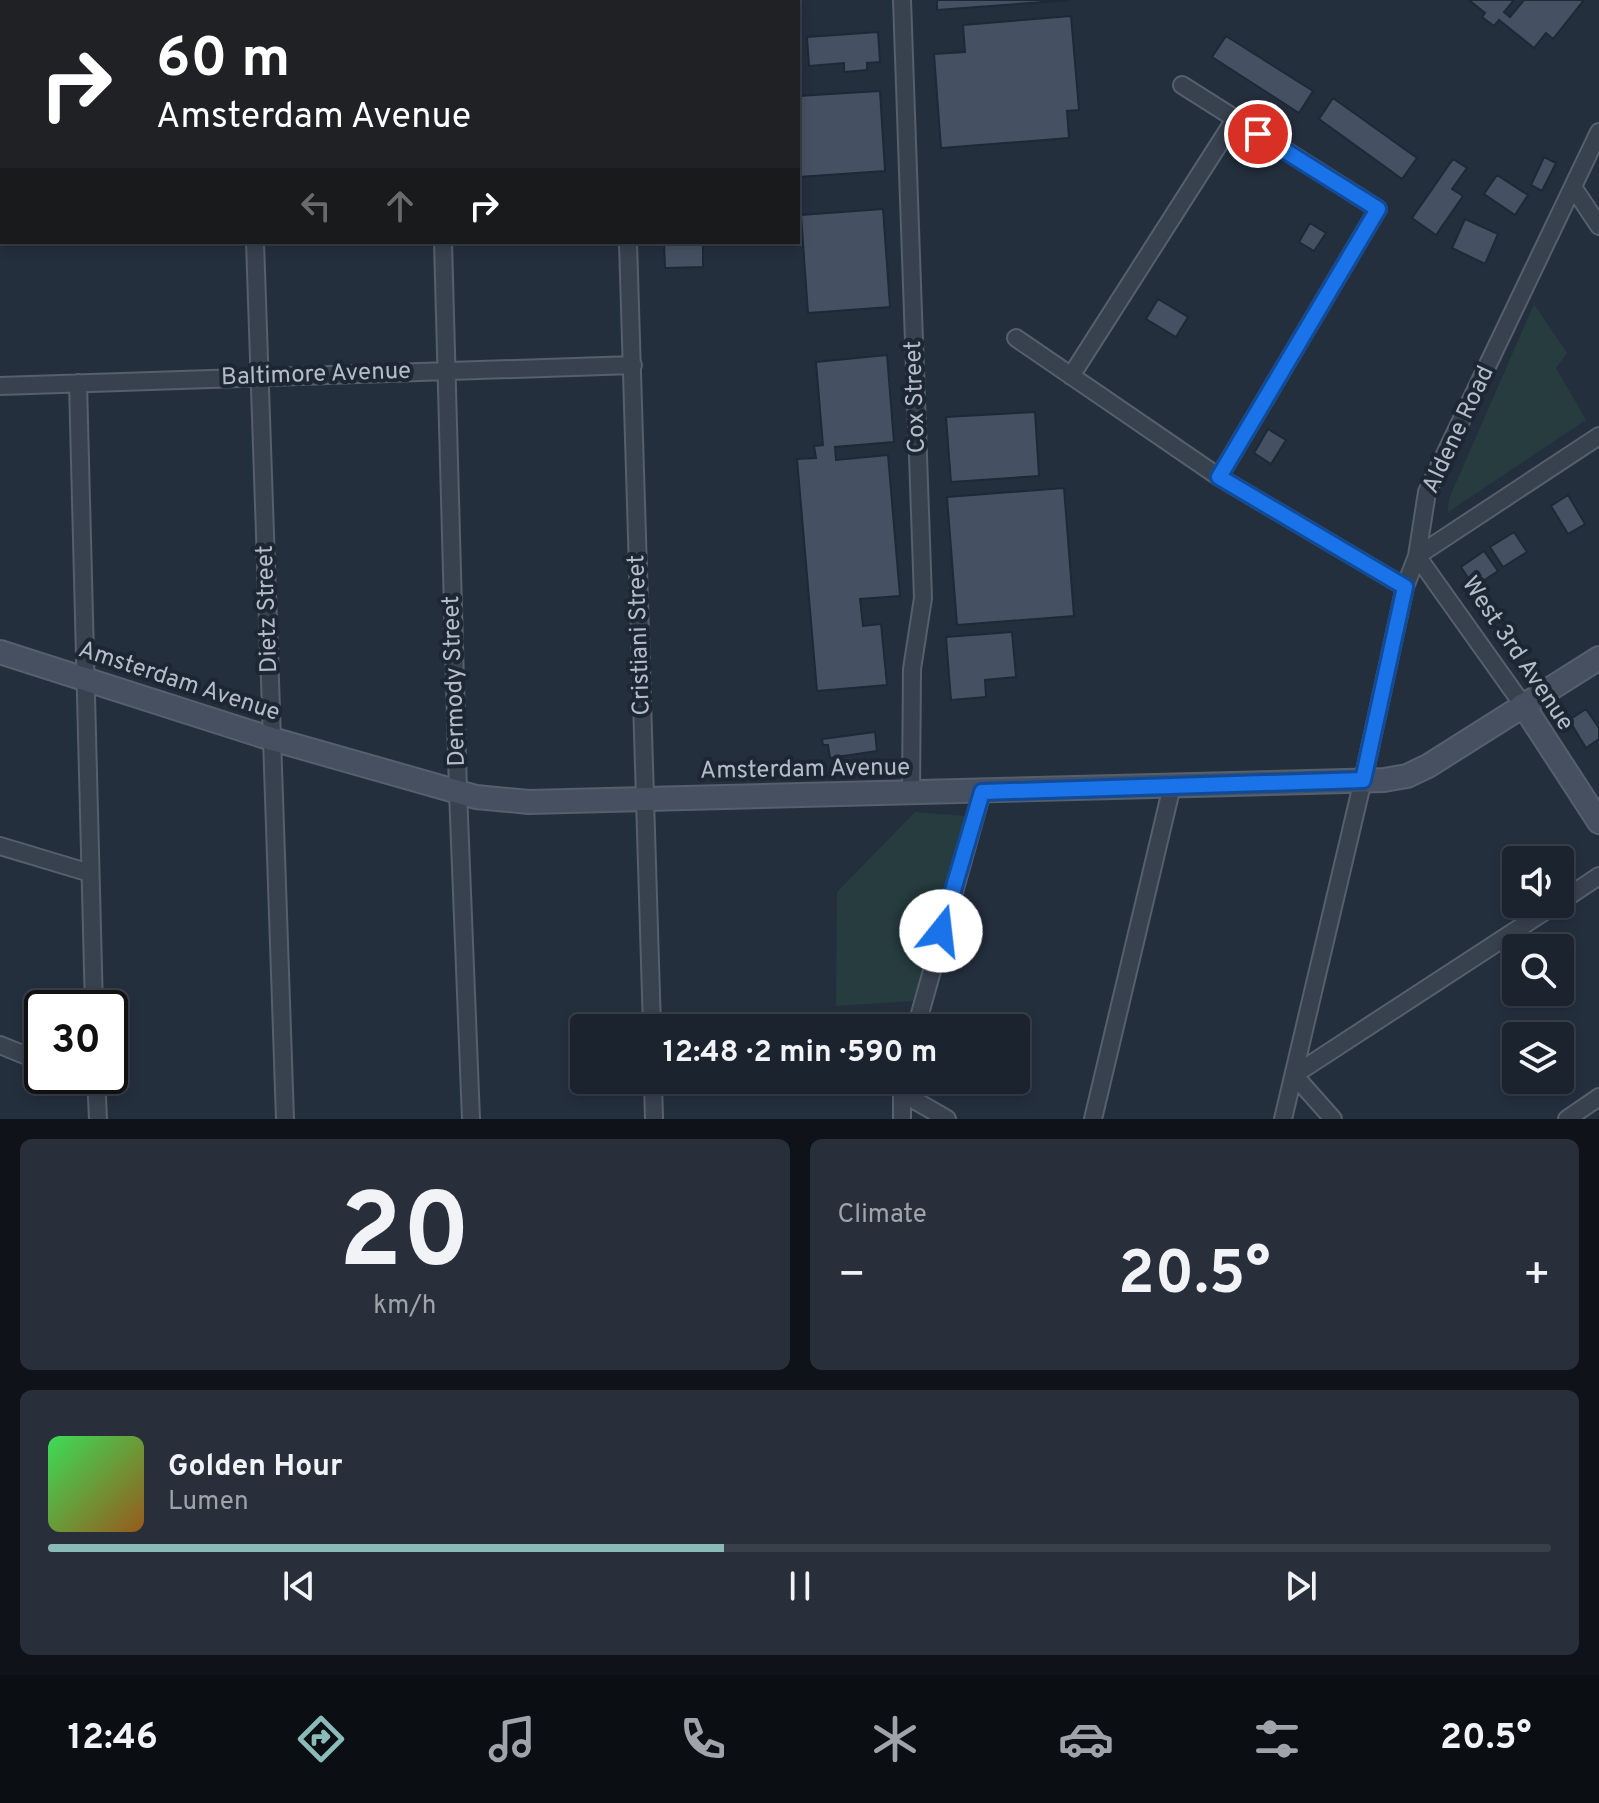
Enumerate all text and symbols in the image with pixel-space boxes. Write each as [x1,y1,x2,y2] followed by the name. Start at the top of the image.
[156,26,290,96] text: 60 m
[24,32,128,136] icon: right
[156,95,471,141] text: Amsterdam Avenue
[1224,100,1292,168] pin
[1236,112,1280,156] icon: arrive
[294,184,338,228] icon: left
[378,184,422,228] icon: ahead
[462,184,506,228] icon: right
[899,340,933,454] street label: Cox Street
[220,357,412,393] street label: Baltimore Avenue
[1416,361,1502,499] street label: Aldene Road
[251,545,285,673] street label: Dietz Street
[622,554,658,716] street label: Cristiani Street
[1454,571,1580,737] street label: West 3rd Avenue
[437,595,473,767] street label: Dermody Street
[74,635,284,729] street label: Amsterdam Avenue
[700,753,910,787] street label: Amsterdam Avenue
[1502,846,1574,1094] map controls
[1502,846,1574,918] button: sound
[899,889,983,973] position arrow
[1502,934,1574,1006] button: search
[24,990,128,1094] speed limit sign: 30
[1502,1022,1574,1094] button: layers
[663,1035,937,1072] text: 12:48 · 2 min · 590 m
[339,1172,471,1304] text: 20
[838,1199,927,1232] text: Climate
[1118,1239,1270,1315] text: 20.5°
[838,1249,866,1305] text: −
[1523,1249,1551,1305] text: +
[373,1290,436,1323] text: km/h
[168,1449,342,1486] text: Golden Hour
[168,1486,249,1519] text: Lumen
[277,1564,321,1608] icon: previous
[778,1564,822,1608] icon: pause
[1279,1564,1323,1608] icon: next
[293,1711,349,1767] icon: directions
[484,1711,540,1767] icon: music
[675,1711,731,1767] icon: phone
[867,1711,923,1767] icon: climate
[1058,1711,1114,1767] icon: car
[1249,1711,1305,1767] icon: filters
[68,1716,158,1762] text: 12:46
[1440,1716,1531,1762] text: 20.5°

